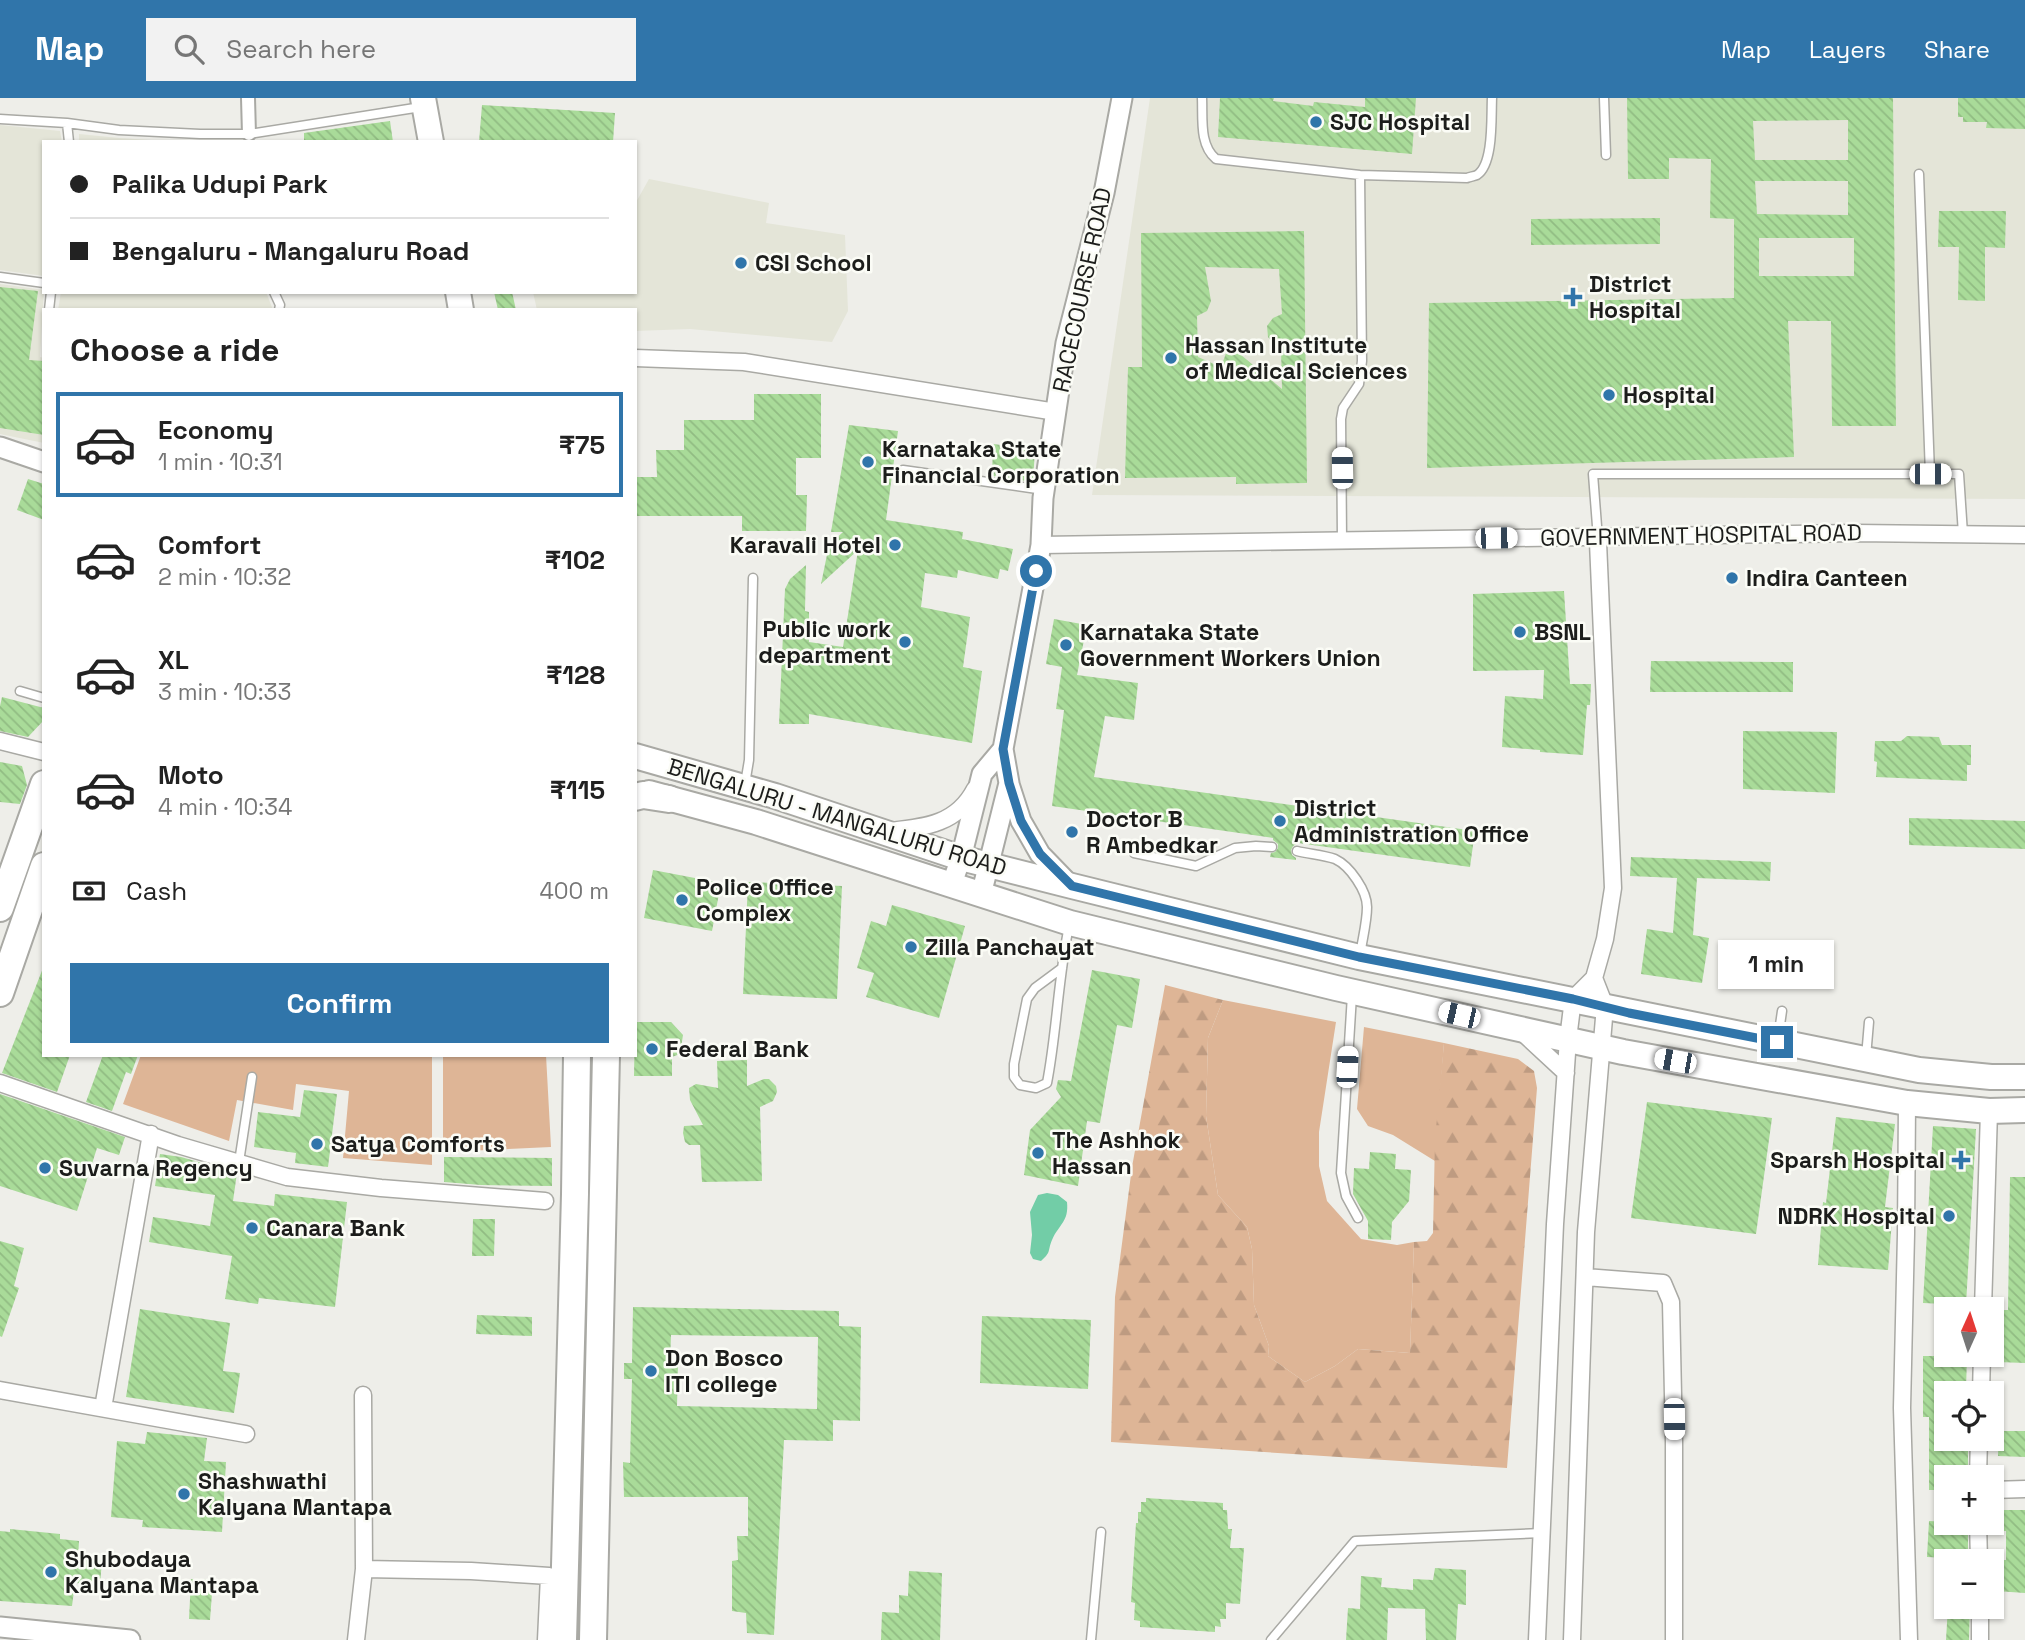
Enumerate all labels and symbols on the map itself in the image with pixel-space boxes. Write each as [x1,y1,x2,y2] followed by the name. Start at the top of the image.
[1330,107,1470,137] place label: SJC Hospital
[1308,114,1324,130] marker: SJC Hospital
[1046,185,1118,395] street label: RACECOURSE ROAD
[755,248,872,278] place label: CSI School
[733,255,749,271] marker: CSI School
[1589,269,1681,325] place label: District Hospital
[1563,287,1583,307] marker: District Hospital
[1185,330,1407,386] place label: Hassan Institute of Medical Sciences
[1163,350,1179,366] marker: Hassan Institute of Medical Sciences
[1623,380,1715,410] place label: Hospital
[1601,387,1617,403] marker: Hospital
[882,434,1120,490] place label: Karnataka State Financial Corporation
[1332,447,1353,489] car
[860,454,876,470] marker: Karnataka State Financial Corporation
[1910,464,1952,485] car
[1540,517,1862,553] street label: GOVERNMENT HOSPITAL ROAD
[1475,527,1518,549] car
[730,530,881,560] place label: Karavali Hotel
[887,537,903,553] marker: Karavali Hotel
[1020,555,1052,587] route start
[1746,563,1908,593] place label: Indira Canteen
[1724,570,1740,586] marker: Indira Canteen
[758,614,891,670] place label: Public work department
[1080,617,1381,673] place label: Karnataka State Government Workers Union
[1534,617,1591,647] place label: BSNL
[1512,624,1528,640] marker: BSNL
[897,634,913,650] marker: Public work department
[1058,637,1074,653] marker: Karnataka State Government Workers Union
[664,751,1010,883] street label: BENGALURU - MANGALURU ROAD
[1294,793,1529,849] place label: District Administration Office
[1086,804,1218,860] place label: Doctor B R Ambedkar
[1272,813,1288,829] marker: District Administration Office
[1064,824,1080,840] marker: Doctor B R Ambedkar
[696,872,834,928] place label: Police Office Complex
[674,892,690,908] marker: Police Office Complex
[925,932,1095,962] place label: Zilla Panchayat
[903,939,919,955] marker: Zilla Panchayat
[1719,940,1835,990] callout: 1 min
[1437,1000,1482,1030] car
[1761,1026,1793,1058] route end
[666,1034,809,1064] place label: Federal Bank
[644,1041,660,1057] marker: Federal Bank
[1336,1045,1359,1089] car
[1653,1047,1698,1075] car
[1052,1125,1181,1181] place label: The Ashhok Hassan
[331,1129,505,1159] place label: Satya Comforts
[309,1136,325,1152] marker: Satya Comforts
[1030,1145,1046,1161] marker: The Ashhok Hassan
[1770,1145,1945,1175] place label: Sparsh Hospital
[1951,1150,1971,1170] marker: Sparsh Hospital
[59,1153,253,1183] place label: Suvarna Regency
[37,1160,53,1176] marker: Suvarna Regency
[1778,1201,1935,1231] place label: NDRK Hospital
[1941,1208,1957,1224] marker: NDRK Hospital
[266,1213,405,1243] place label: Canara Bank
[244,1220,260,1236] marker: Canara Bank
[1934,1297,2004,1367] north arrow
[665,1343,783,1399] place label: Don Bosco ITI college
[643,1363,659,1379] marker: Don Bosco ITI college
[1664,1398,1685,1440] car
[198,1466,392,1522] place label: Shashwathi Kalyana Mantapa
[176,1486,192,1502] marker: Shashwathi Kalyana Mantapa
[65,1544,259,1600] place label: Shubodaya Kalyana Mantapa
[43,1564,59,1580] marker: Shubodaya Kalyana Mantapa

